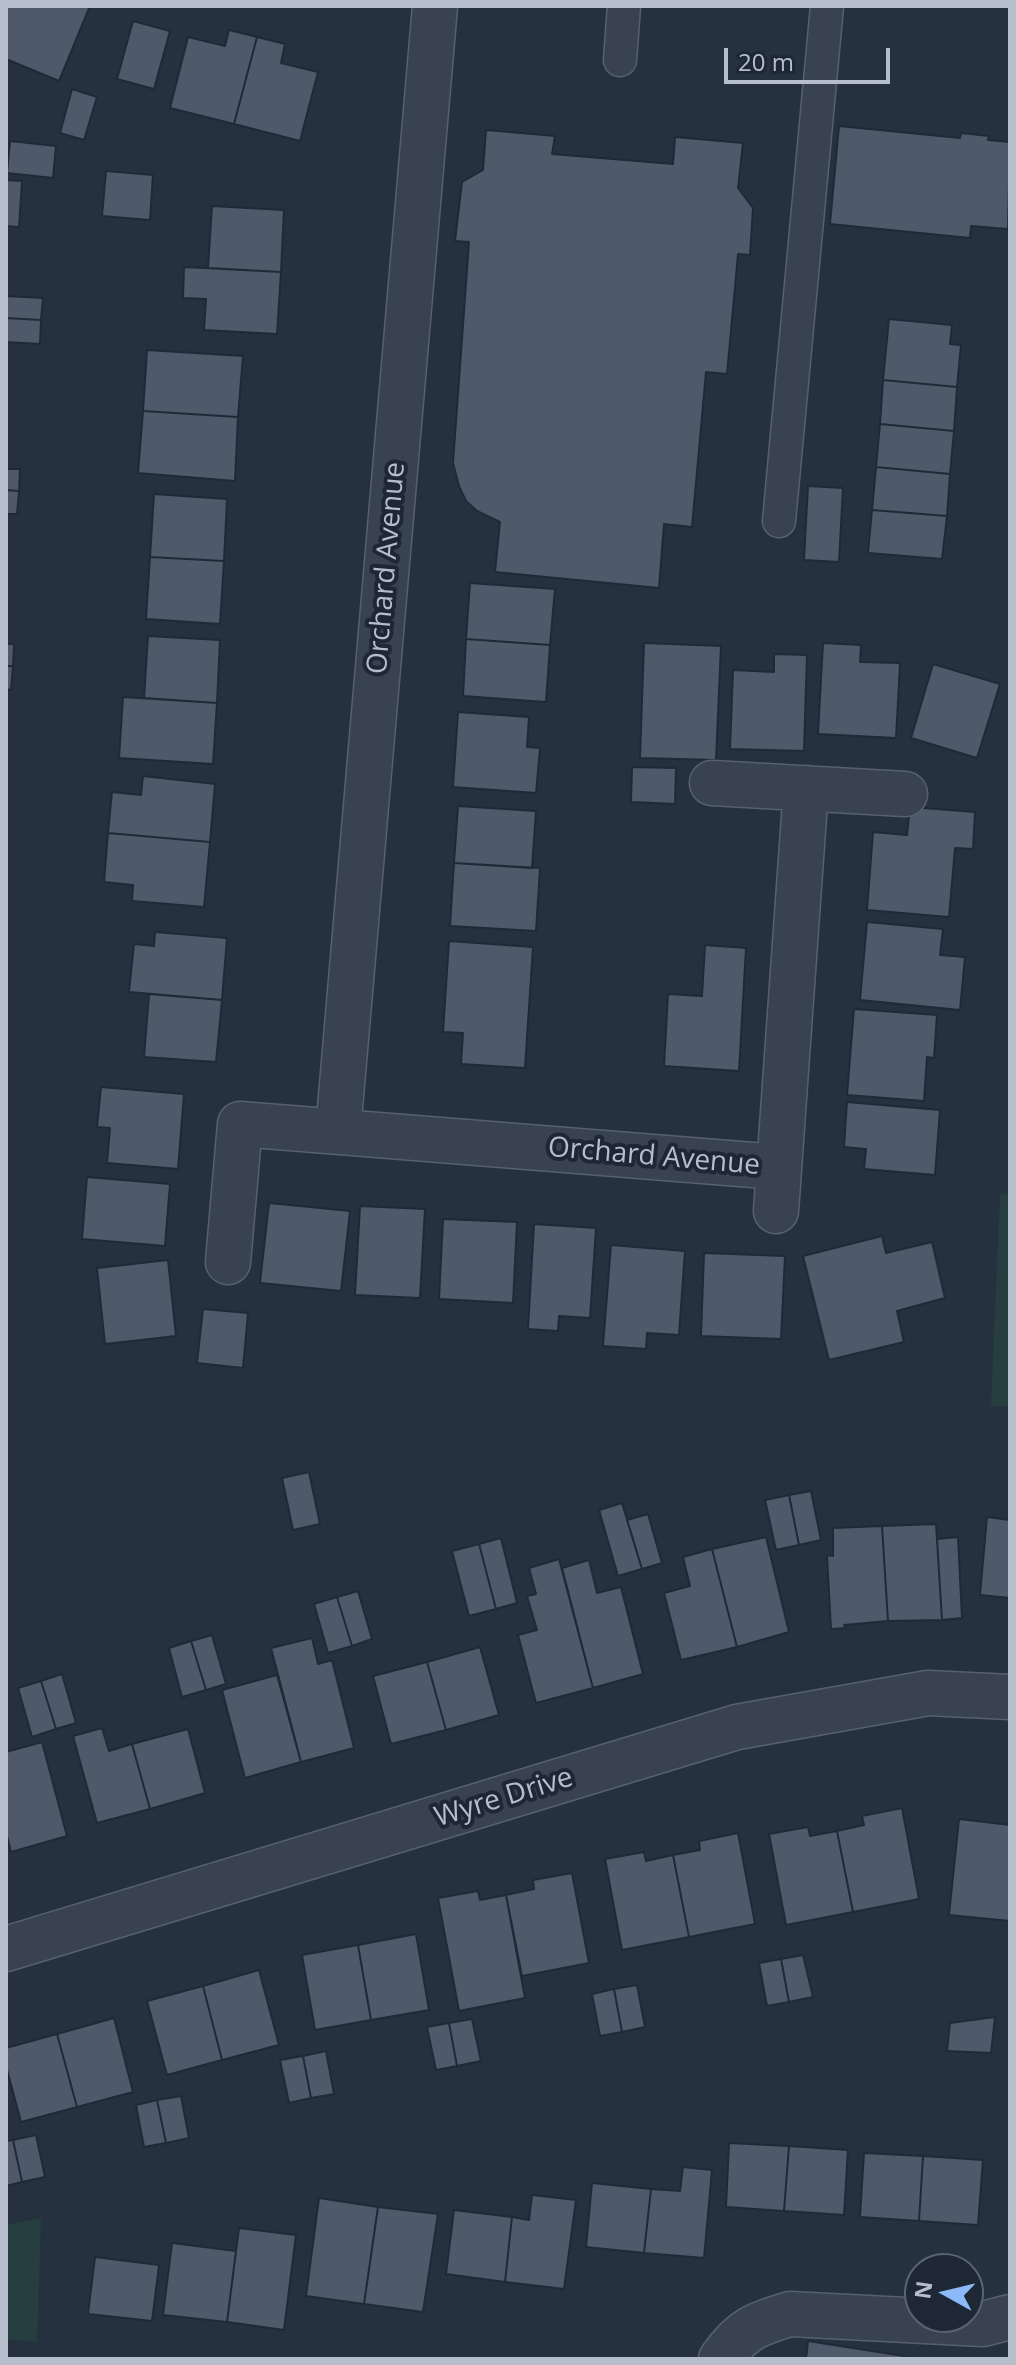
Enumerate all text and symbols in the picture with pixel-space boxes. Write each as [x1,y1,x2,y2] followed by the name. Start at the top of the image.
[728,32,894,82] scale bar
[738,45,794,78] text: 20 m
[361,461,413,675] street label: Orchard Avenue
[547,1131,761,1183] street label: Orchard Avenue
[431,1761,577,1835] street label: Wyre Drive
[904,2253,984,2333] north arrow
[906,2279,938,2301] text: N

